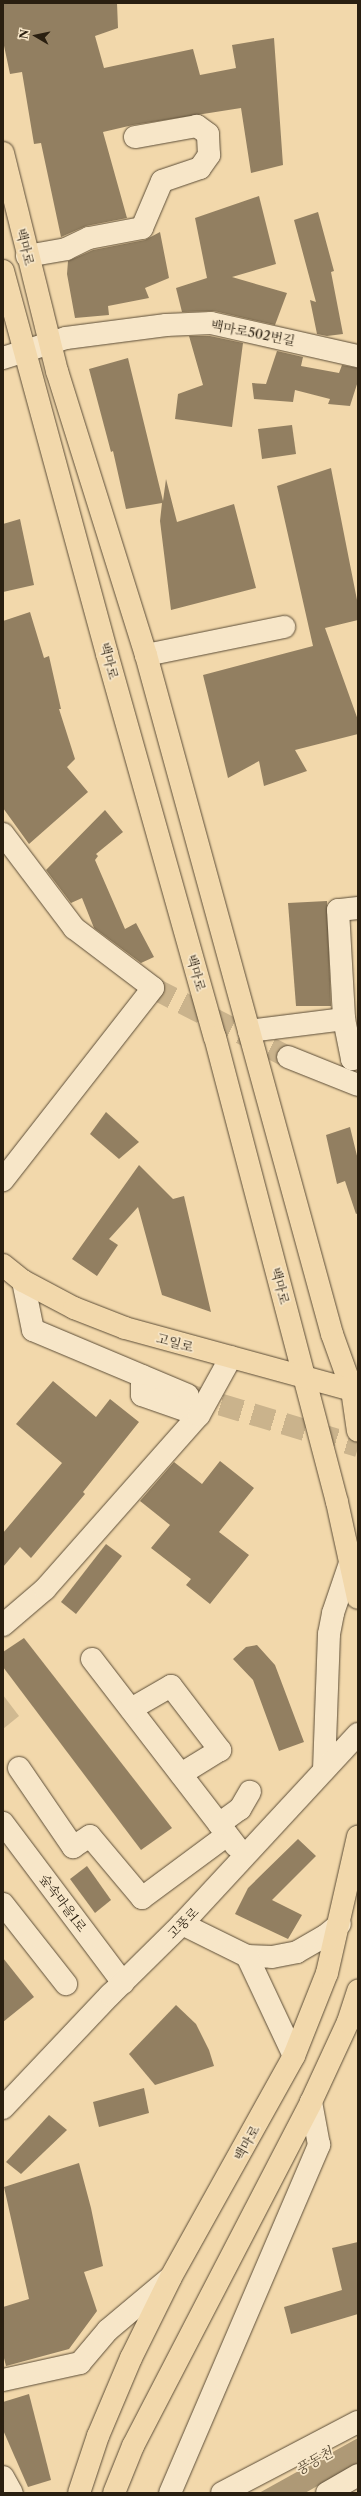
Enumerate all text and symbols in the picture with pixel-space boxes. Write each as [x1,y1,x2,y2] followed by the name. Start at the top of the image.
[16,16,56,56] north arrow
[16,28,32,40] text: N
[13,227,37,267] street label: 백마로
[210,317,296,349] street label: 백마로502번길
[97,641,121,681] street label: 백마로
[183,953,209,993] street label: 백마로
[268,1266,292,1306] street label: 백마로
[155,1331,195,1355] street label: 고일로
[36,1871,90,1935] street label: 숲속마을1로
[164,1904,202,1942] street label: 고풍로
[231,2123,263,2163] street label: 백마로
[292,2444,336,2478] water label: 풍동천

